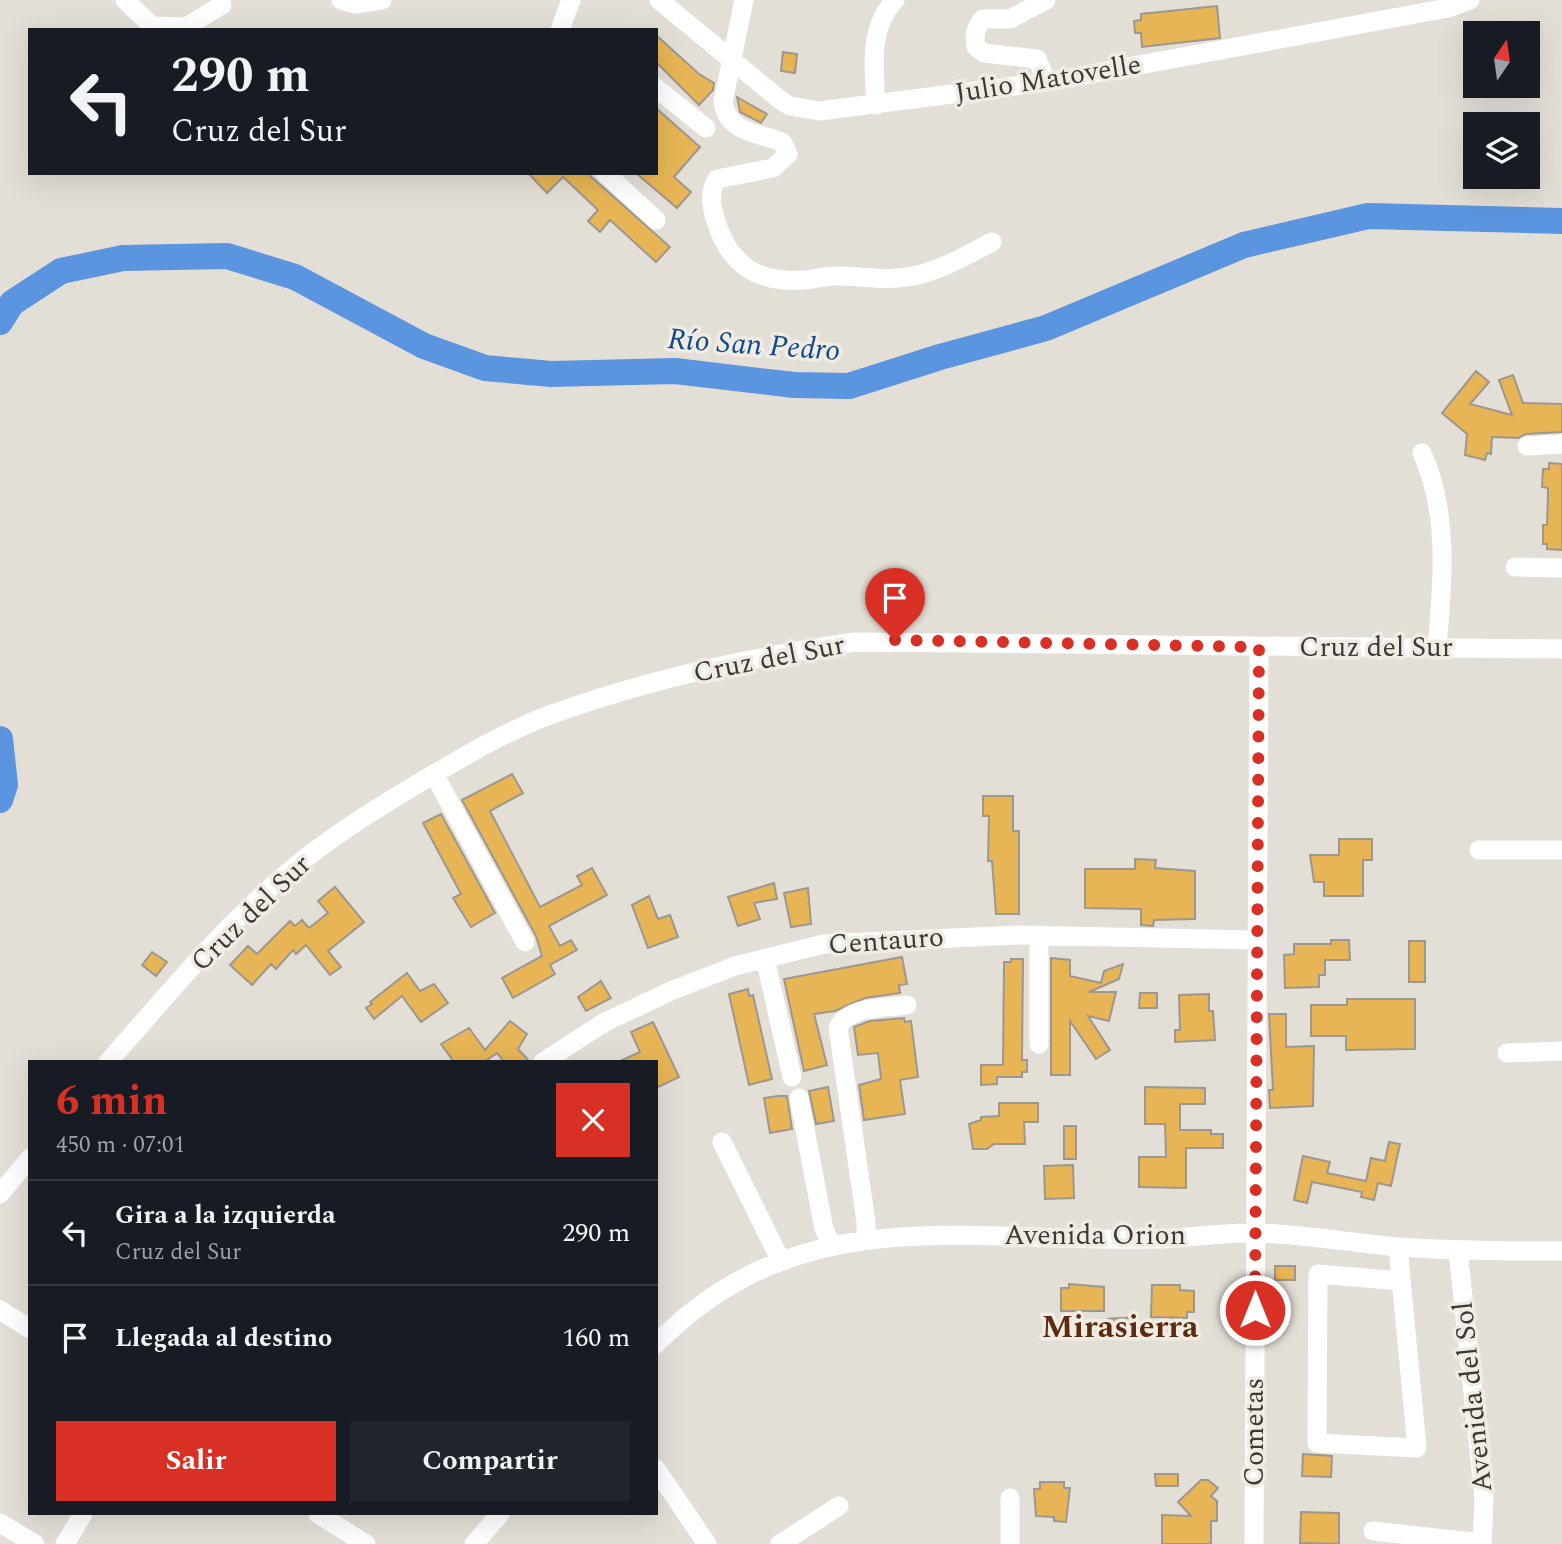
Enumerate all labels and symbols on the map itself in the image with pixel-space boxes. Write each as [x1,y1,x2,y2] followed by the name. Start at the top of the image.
[1463,21,1540,98] north arrow
[952,43,1144,115] street label: Julio Matovelle
[666,316,842,374] water label: Río San Pedro
[865,568,925,640] pin
[689,623,849,695] street label: Cruz del Sur
[1299,626,1453,669] street label: Cruz del Sur
[181,844,321,982] street label: Cruz del Sur
[827,916,945,966] street label: Centauro
[1004,1214,1186,1257] street label: Avenida Orion
[1218,1273,1292,1347] position arrow
[1442,1300,1504,1494] street label: Avenida del Sol
[1041,1303,1199,1352] district label: Mirasierra
[1233,1378,1276,1486] street label: Cometas

